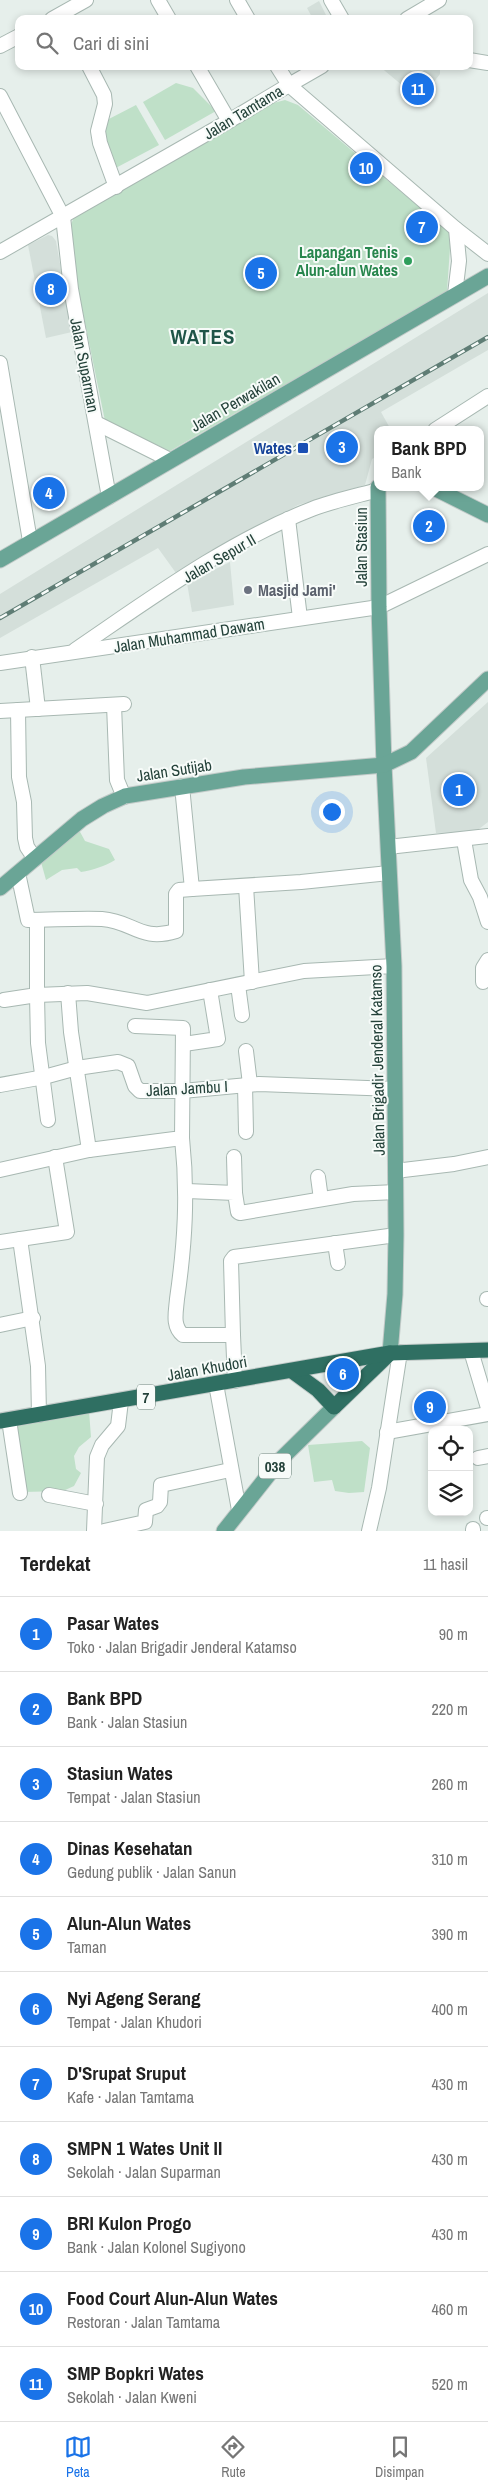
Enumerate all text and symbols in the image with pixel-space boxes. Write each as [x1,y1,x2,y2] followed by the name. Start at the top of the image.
[15,15,473,70] search box
[33,29,61,57] icon: search
[73,30,149,56] text: Cari di sini
[402,70,434,108] pin: 11
[199,79,287,144] street label: Jalan Tamtama
[350,149,382,187] pin: 10
[406,208,438,246] pin: 7
[296,241,398,281] place label: Lapangan Tenis Alun-alun Wates
[245,254,277,292] pin: 5
[402,255,414,267] marker: Lapangan Tenis Alun-alun Wates
[35,270,67,308] pin: 8
[65,316,105,414] street label: Jalan Suparman
[171,322,235,351] district label: WATES
[186,367,284,437] street label: Jalan Perwakilan
[374,426,484,491] popup
[326,428,358,466] pin: 3
[391,435,467,461] text: Bank BPD
[254,437,292,459] place label: Wates
[296,441,310,455] marker: Wates
[391,461,421,483] text: Bank
[33,474,65,512] pin: 4
[350,507,372,587] street label: Jalan Stasiun
[413,507,445,545] pin: 2
[178,528,260,588] street label: Jalan Sepur II
[258,579,336,601] place label: Masjid Jami'
[242,584,254,596] marker: Masjid Jami'
[112,612,266,658] street label: Jalan Muhammad Dawam
[135,753,213,787] street label: Jalan Sutijab
[443,771,475,809] pin: 1
[319,799,345,825] your location
[364,964,390,1156] street label: Jalan Brigadir Jenderal Katamso
[146,1075,228,1101] street label: Jalan Jambu I
[165,1350,249,1386] street label: Jalan Khudori
[327,1355,359,1393] pin: 6
[137,1384,155,1410] road number: 7
[414,1388,446,1426] pin: 9
[428,1426,473,1516] map controls
[428,1426,473,1471] button: locate
[259,1454,291,1478] road number: 038
[428,1471,473,1516] button: layers
[20,1549,91,1578] text: Terdekat
[423,1553,468,1575] text: 11 hasil
[67,1610,159,1636] text: Pasar Wates
[32,1623,40,1645] text: 1
[439,1623,468,1645] text: 90 m
[67,1636,297,1658] text: Toko · Jalan Brigadir Jenderal Katamso
[67,1685,142,1711] text: Bank BPD
[32,1698,40,1720] text: 2
[432,1698,468,1720] text: 220 m
[67,1711,187,1733] text: Bank · Jalan Stasiun
[67,1760,173,1786] text: Stasiun Wates
[32,1773,40,1795] text: 3
[432,1773,468,1795] text: 260 m
[67,1786,200,1808] text: Tempat · Jalan Stasiun
[67,1835,193,1861] text: Dinas Kesehatan
[32,1848,40,1870] text: 4
[432,1848,468,1870] text: 310 m
[67,1861,236,1883] text: Gedung publik · Jalan Sanun
[67,1910,191,1936] text: Alun-Alun Wates
[32,1923,40,1945] text: 5
[432,1923,468,1945] text: 390 m
[67,1936,107,1958] text: Taman
[67,1985,201,2011] text: Nyi Ageng Serang
[32,1998,40,2020] text: 6
[432,1998,468,2020] text: 400 m
[67,2011,202,2033] text: Tempat · Jalan Khudori
[67,2060,186,2086] text: D'Srupat Sruput
[32,2073,40,2095] text: 7
[432,2073,468,2095] text: 430 m
[67,2086,194,2108] text: Kafe · Jalan Tamtama
[67,2135,222,2161] text: SMPN 1 Wates Unit II
[32,2148,40,2170] text: 8
[432,2148,468,2170] text: 430 m
[67,2161,221,2183] text: Sekolah · Jalan Suparman
[67,2210,192,2236] text: BRI Kulon Progo
[32,2223,40,2245] text: 9
[432,2223,468,2245] text: 430 m
[67,2236,246,2258] text: Bank · Jalan Kolonel Sugiyono
[67,2285,278,2311] text: Food Court Alun-Alun Wates
[29,2298,43,2320] text: 10
[432,2298,468,2320] text: 460 m
[67,2311,220,2333] text: Restoran · Jalan Tamtama
[67,2360,204,2386] text: SMP Bopkri Wates
[29,2373,43,2395] text: 11
[432,2373,468,2395] text: 520 m
[67,2386,197,2408] text: Sekolah · Jalan Kweni
[64,2433,92,2481] tab: Peta
[219,2433,247,2481] tab: Rute
[375,2433,424,2481] tab: Disimpan

